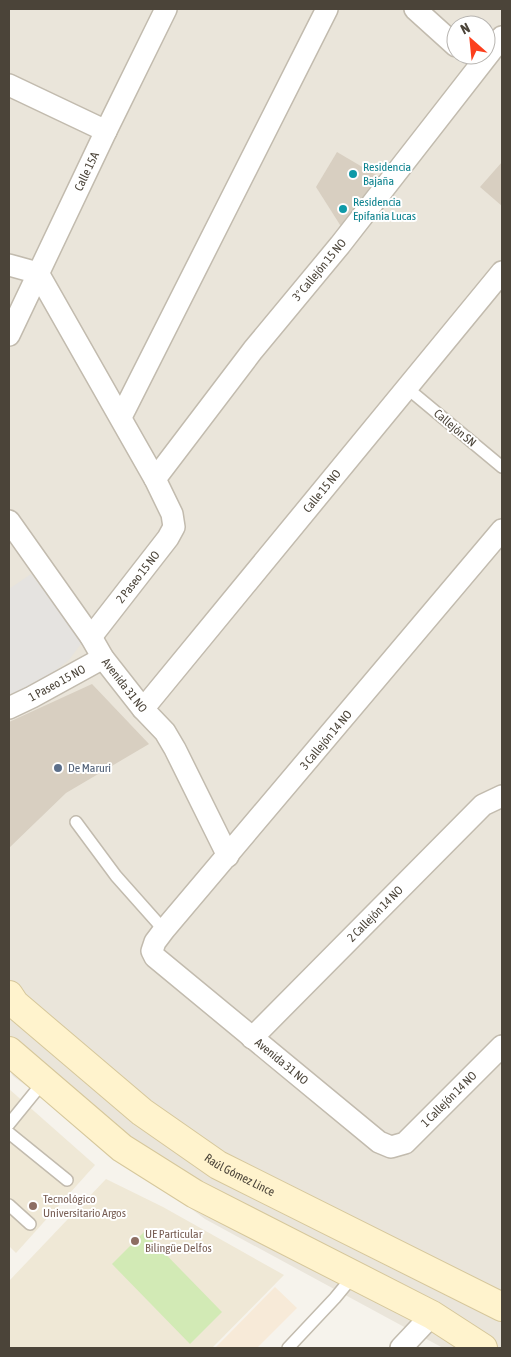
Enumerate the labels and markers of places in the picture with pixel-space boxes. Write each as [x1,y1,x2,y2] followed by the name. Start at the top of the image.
[363,160,411,188] place label: Residencia Bajaña
[347,168,359,180] marker: Residencia Bajaña
[353,195,416,223] place label: Residencia Epifania Lucas
[337,203,349,215] marker: Residencia Epifania Lucas
[68,761,111,775] place label: De Maruri
[52,762,64,774] marker: De Maruri
[43,1192,126,1220] place label: Tecnológico Universitario Argos
[27,1200,39,1212] marker: Tecnológico Universitario Argos
[145,1227,212,1255] place label: UE Particular Bilingüe Delfos
[129,1235,141,1247] marker: UE Particular Bilingüe Delfos

